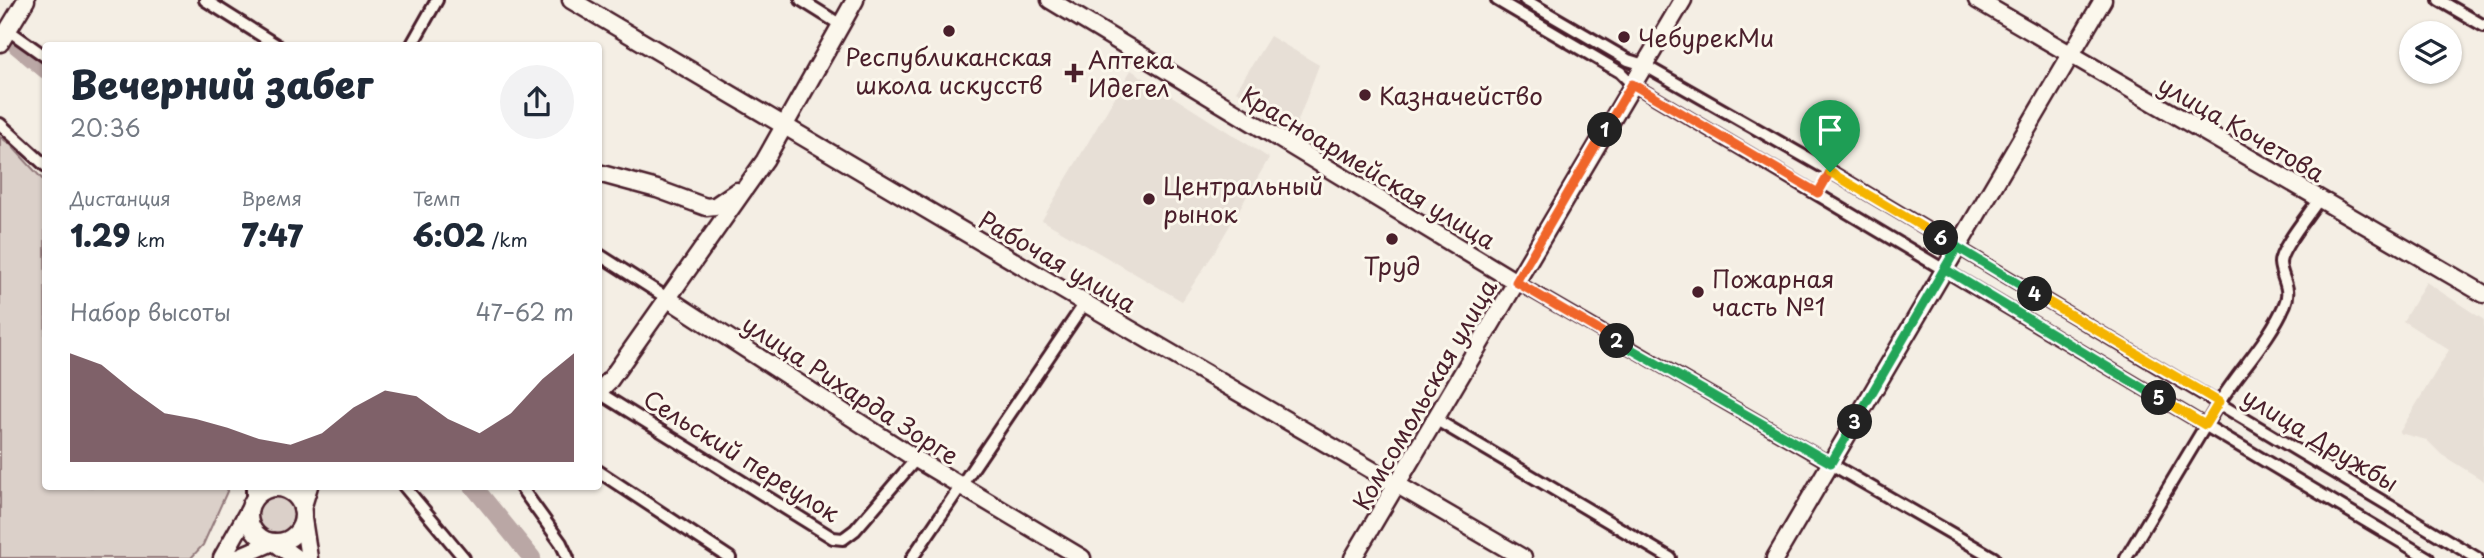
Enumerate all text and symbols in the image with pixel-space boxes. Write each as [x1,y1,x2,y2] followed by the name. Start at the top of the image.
[1638,19,1774,55] place label: ЧебурекМи
[2399,21,2462,84] map controls
[2399,21,2462,84] button: layers
[941,23,957,39] marker: Республиканская школа искусств
[1616,29,1632,45] marker: ЧебурекМи
[845,38,1053,102] place label: Республиканская школа искусств
[1088,41,1174,105] place label: Аптека Идегел
[70,55,373,112] text: Вечерний забег
[500,65,574,139] button: share
[1066,65,1082,81] marker: Аптека Идегел
[2152,66,2332,190] street label: улица Кочетова
[1235,77,1503,257] street label: Красноармейская улица
[1379,77,1543,113] place label: Казначейство
[1357,87,1373,103] marker: Казначейство
[1800,100,1860,172] pin
[70,110,141,145] text: 20:36
[1811,111,1849,149] icon: arrive
[1588,113,1622,148] pin: 1
[1600,115,1609,143] text: 1
[1163,167,1323,231] place label: Центральный рынок
[70,184,171,212] text: Дистанция
[241,184,302,212] text: Время
[413,184,461,212] text: Темп
[1141,191,1157,207] marker: Центральный рынок
[972,201,1144,321] street label: Рабочая улица
[70,212,131,257] text: 1.29
[241,212,303,257] text: 7:47
[413,212,485,257] text: 6:02
[1924,220,1958,256] pin: 6
[1934,223,1947,251] text: 6
[131,225,165,253] text: km
[485,225,528,253] text: /km
[1384,231,1400,247] marker: Труд
[1364,247,1421,283] place label: Труд
[1712,260,1835,324] place label: Пожарная часть №1
[1343,272,1505,516] street label: Комсомольская улица
[2018,276,2052,312] pin: 4
[2028,279,2041,307] text: 4
[1690,284,1706,300] marker: Пожарная часть №1
[70,294,231,329] text: Набор высоты
[476,294,574,329] text: 47–62 m
[736,305,966,473] street label: улица Рихарда Зорге
[1600,324,1634,358] pin: 2
[1610,326,1623,354] text: 2
[2236,378,2406,500] street label: улица Дружбы
[637,380,848,530] street label: Сельский переулок
[2142,380,2176,416] pin: 5
[2152,383,2165,411] text: 5
[1838,404,1872,440] pin: 3
[1848,407,1861,435] text: 3

